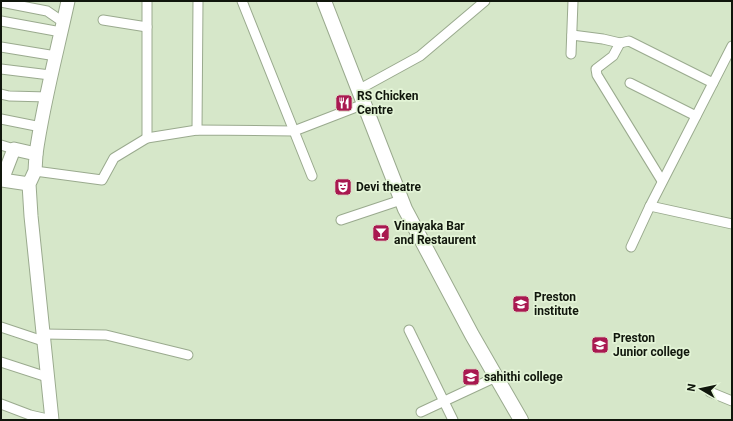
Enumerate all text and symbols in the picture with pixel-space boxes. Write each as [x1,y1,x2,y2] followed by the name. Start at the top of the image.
[357,89,419,117] place label: RS Chicken Centre
[334,93,354,113] restaurant icon: RS Chicken Centre
[333,177,353,197] theatre icon: Devi theatre
[356,180,421,194] place label: Devi theatre
[394,219,476,247] place label: Vinayaka Bar and Restaurent
[371,223,391,243] bar icon: Vinayaka Bar and Restaurent
[534,290,579,318] place label: Preston institute
[511,294,531,314] school or university icon: Preston institute
[613,331,690,359] place label: Preston Junior college
[590,335,610,355] school or university icon: Preston Junior college
[461,367,481,387] school or university icon: sahithi college
[681,369,721,409] north arrow
[484,370,563,384] place label: sahithi college
[685,382,699,392] text: N

